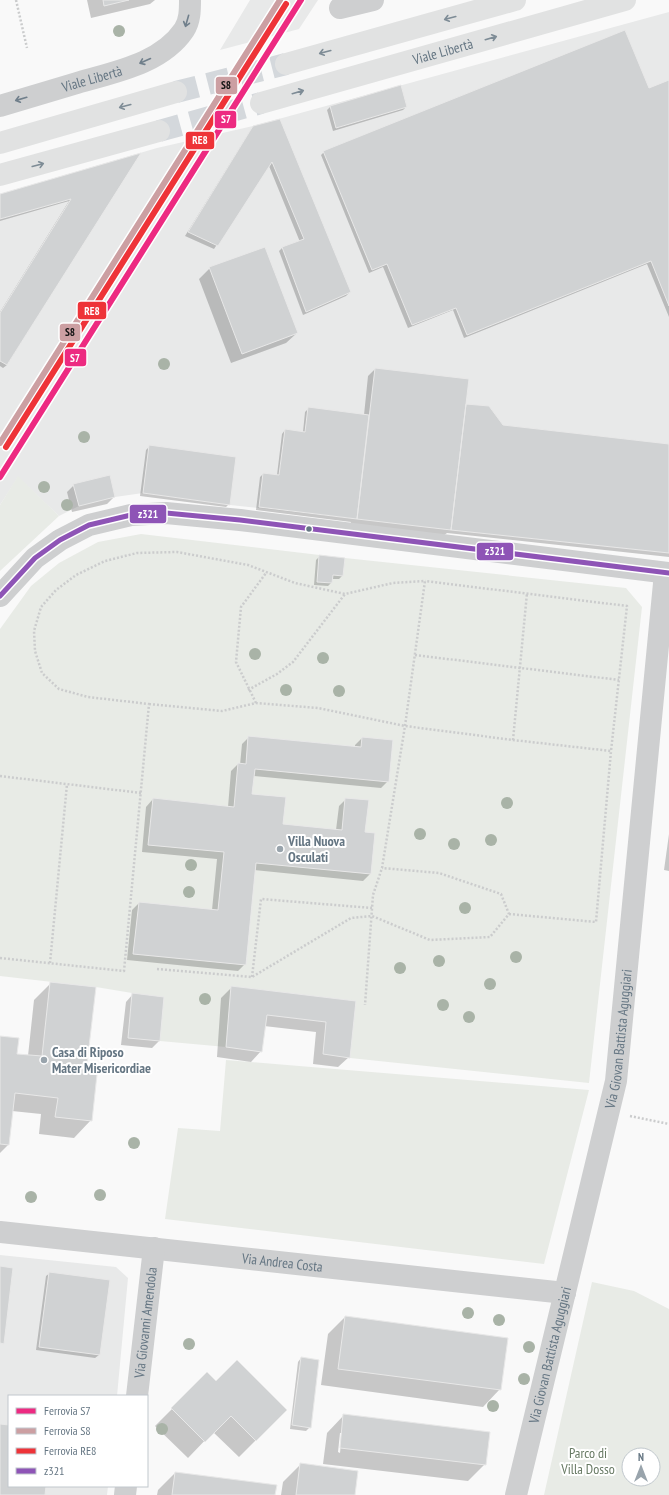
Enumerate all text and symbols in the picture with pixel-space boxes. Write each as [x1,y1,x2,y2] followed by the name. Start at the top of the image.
[183,14,191,27] one-way arrow
[444,15,457,22] one-way arrow
[410,34,475,69] street label: Viale Libertà
[484,34,497,41] one-way arrow
[319,49,332,56] one-way arrow
[139,57,151,65] one-way arrow
[59,62,124,96] street label: Viale Libertà
[215,76,238,95] line badge: S8
[221,78,231,92] text: S8
[292,88,305,95] one-way arrow
[15,96,28,103] one-way arrow
[119,103,132,110] one-way arrow
[214,110,237,129] line badge: S7
[221,112,231,126] text: S7
[185,131,215,150] line badge: RE8
[192,133,208,147] text: RE8
[31,161,44,168] one-way arrow
[77,301,107,320] line badge: RE8
[84,304,100,318] text: RE8
[59,323,81,342] line badge: S8
[65,325,75,339] text: S8
[64,348,87,367] line badge: S7
[70,351,80,365] text: S7
[129,504,167,524] line badge: z321
[138,507,158,521] text: z321
[304,524,314,534] unlabelled marker
[476,542,514,561] line badge: z321
[485,544,505,558] text: z321
[287,832,345,866] place label: Villa Nuova Osculati
[275,844,285,854] marker: Villa Nuova Osculati
[600,968,636,1111] street label: Via Giovan Battista Aguggiari
[52,1043,151,1077] place label: Casa di Riposo Mater Misericordiae
[39,1055,49,1065] marker: Casa di Riposo Mater Misericordiae
[240,1249,324,1276] street label: Via Andrea Costa
[130,1266,161,1380] street label: Via Giovanni Amendola
[524,1285,575,1426] street label: Via Giovan Battista Aguggiari
[8,1395,148,1487] legend
[44,1403,91,1418] text: Ferrovia S7
[44,1423,91,1438] text: Ferrovia S8
[44,1443,96,1458] text: Ferrovia RE8
[560,1444,615,1478] park label: Parco di Villa Dosso
[621,1447,661,1487] north arrow
[638,1450,644,1464] text: N
[44,1463,65,1478] text: z321

